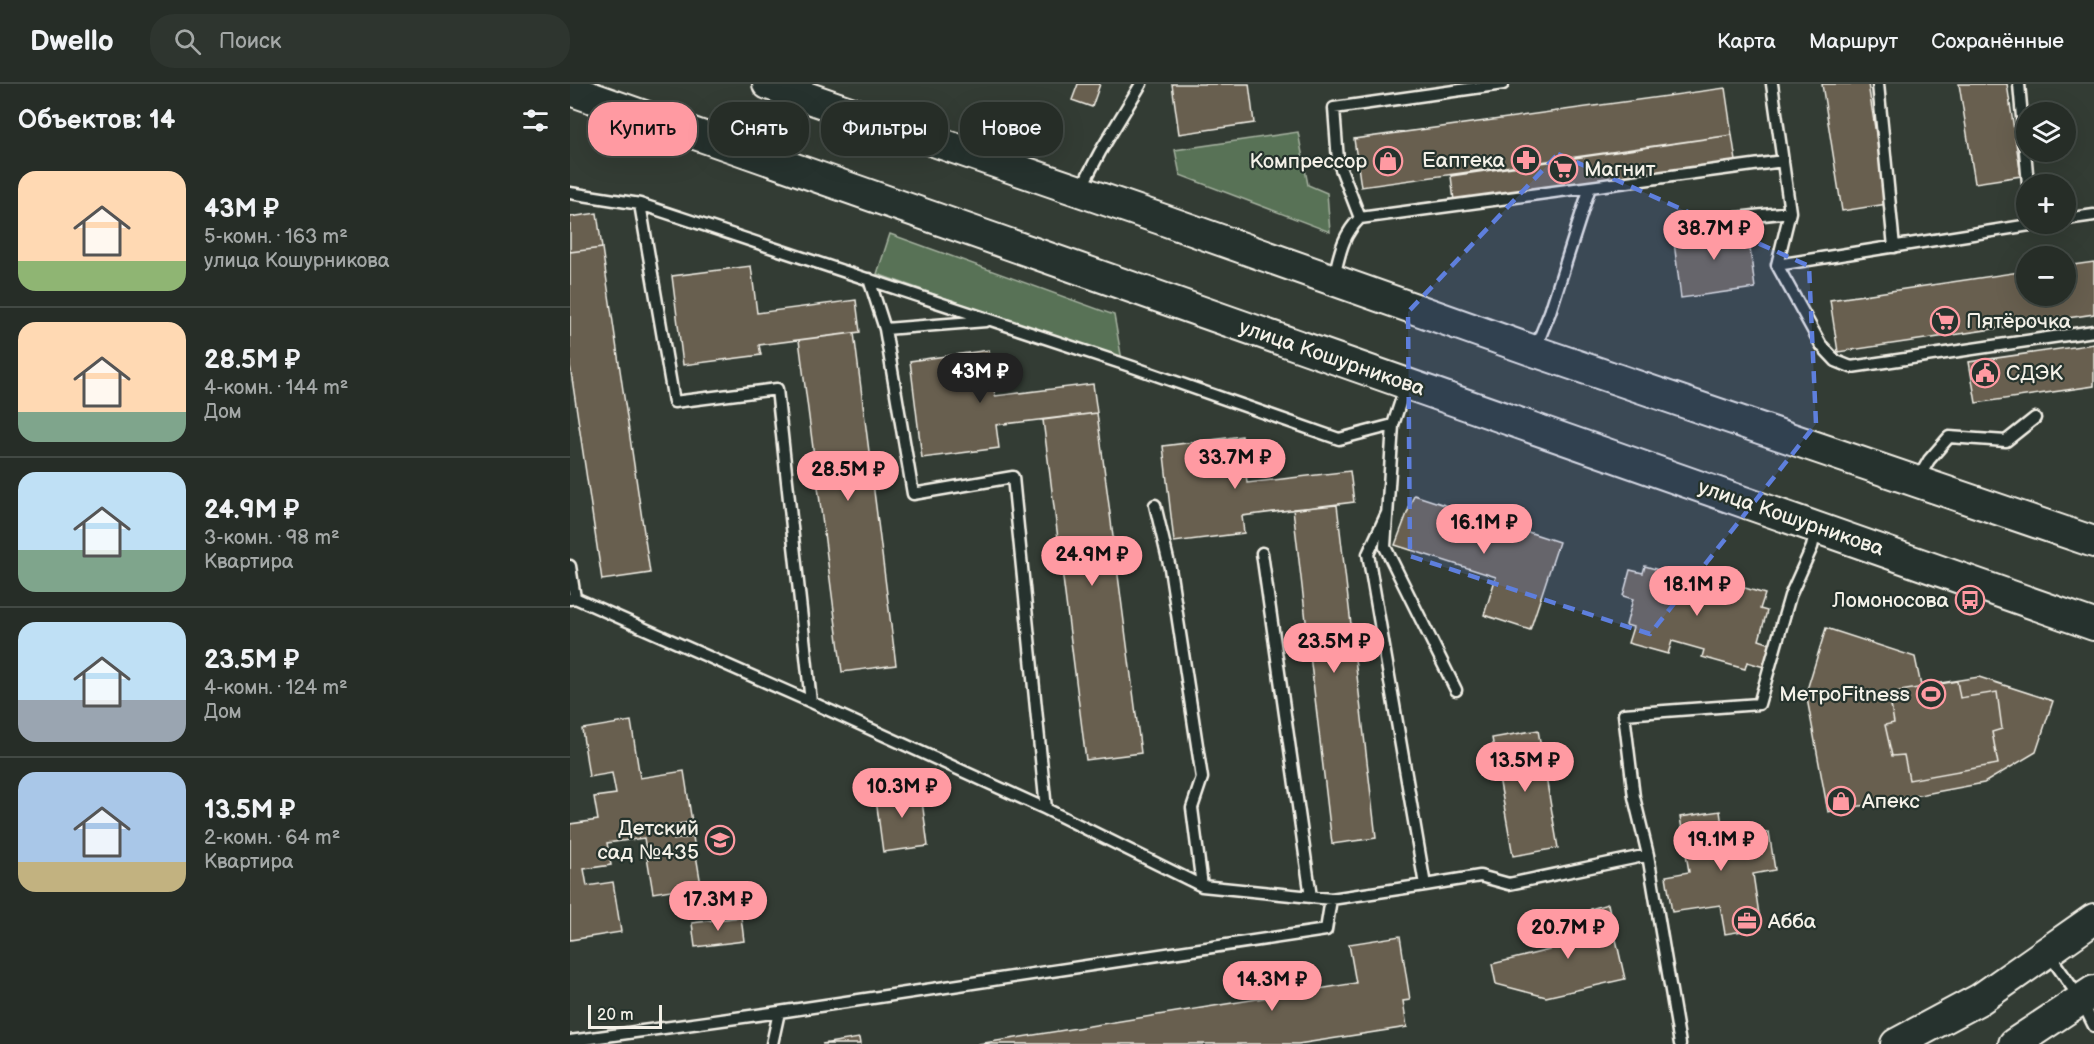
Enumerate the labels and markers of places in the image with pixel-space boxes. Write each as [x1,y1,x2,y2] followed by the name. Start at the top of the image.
[1510,144,1542,176] pharmacy icon: Еаптека
[1372,145,1404,177] shop icon: Компрессор
[1422,148,1506,173] place label: Еаптека
[1250,149,1367,174] place label: Компрессор
[1547,153,1579,185] supermarket icon: Магнит
[1584,157,1656,182] place label: Магнит
[1659,210,1769,261] pin: 38.7M ₽
[1929,305,1961,337] supermarket icon: Пятёрочка
[1966,309,2072,334] place label: Пятёрочка
[938,353,1022,404] pin: 43M ₽
[1969,357,2001,389] public building icon: СДЭК
[2006,361,2063,386] place label: СДЭК
[1180,439,1290,490] pin: 33.7M ₽
[793,451,903,502] pin: 28.5M ₽
[1429,504,1539,555] pin: 16.1M ₽
[1037,536,1147,587] pin: 24.9M ₽
[1642,566,1752,617] pin: 18.1M ₽
[1954,584,1986,616] bus stop icon: Ломоносова
[1831,588,1950,613] place label: Ломоносова
[1279,623,1389,674] pin: 23.5M ₽
[1915,678,1947,710] sports icon: МетроFitness
[1779,682,1910,707] place label: МетроFitness
[1470,742,1580,793] pin: 13.5M ₽
[847,768,957,819] pin: 10.3M ₽
[1825,785,1857,817] shop icon: Апекс
[1861,789,1920,814] place label: Апекс
[598,816,699,865] place label: Детский сад №435
[1666,821,1776,872] pin: 19.1M ₽
[704,824,736,856] school or university icon: Детский сад №435
[663,881,773,932] pin: 17.3M ₽
[1731,905,1763,937] office icon: Абба
[1513,909,1623,960] pin: 20.7M ₽
[1767,909,1817,934] place label: Абба
[1217,961,1327,1012] pin: 14.3M ₽

